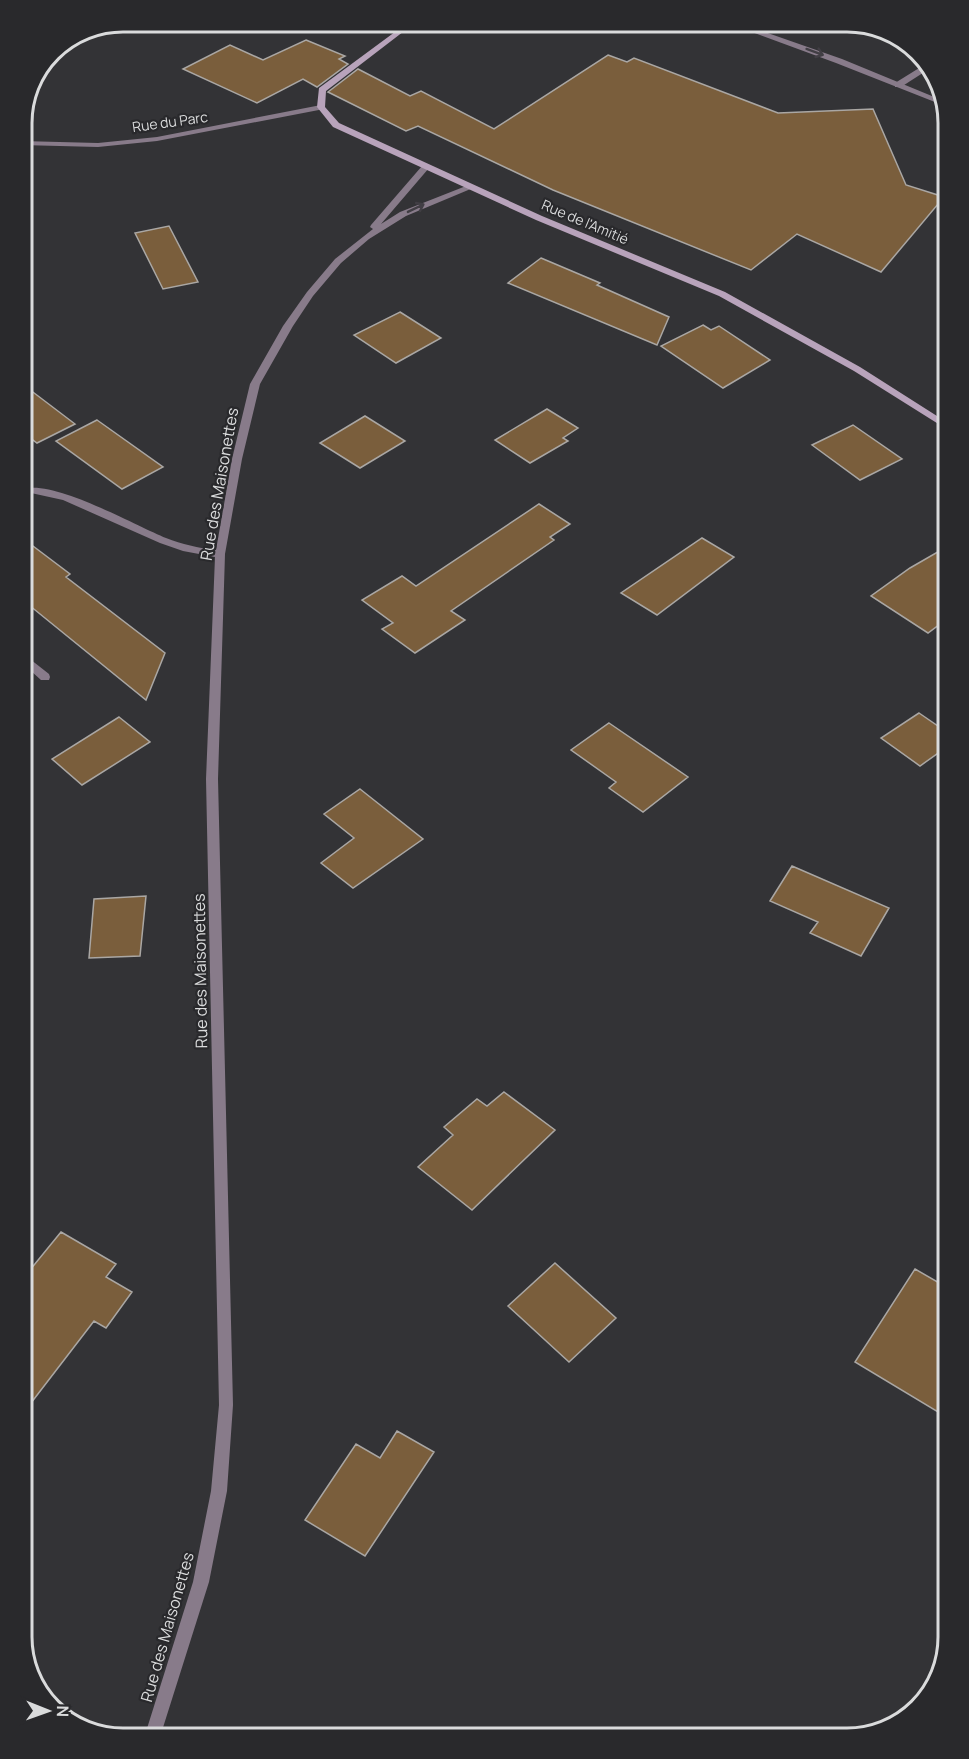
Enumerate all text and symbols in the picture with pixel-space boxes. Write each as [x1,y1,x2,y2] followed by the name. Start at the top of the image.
[805,48,824,59] one-way arrow
[131,107,209,136] street label: Rue du Parc
[539,195,632,248] street label: Rue de l'Amitié
[406,201,424,213] one-way arrow
[195,406,243,562] street label: Rue des Maisonettes
[188,893,212,1049] street label: Rue des Maisonettes
[135,1550,199,1704] street label: Rue des Maisonettes
[18,1681,78,1741] north arrow
[52,1705,74,1717] text: N

